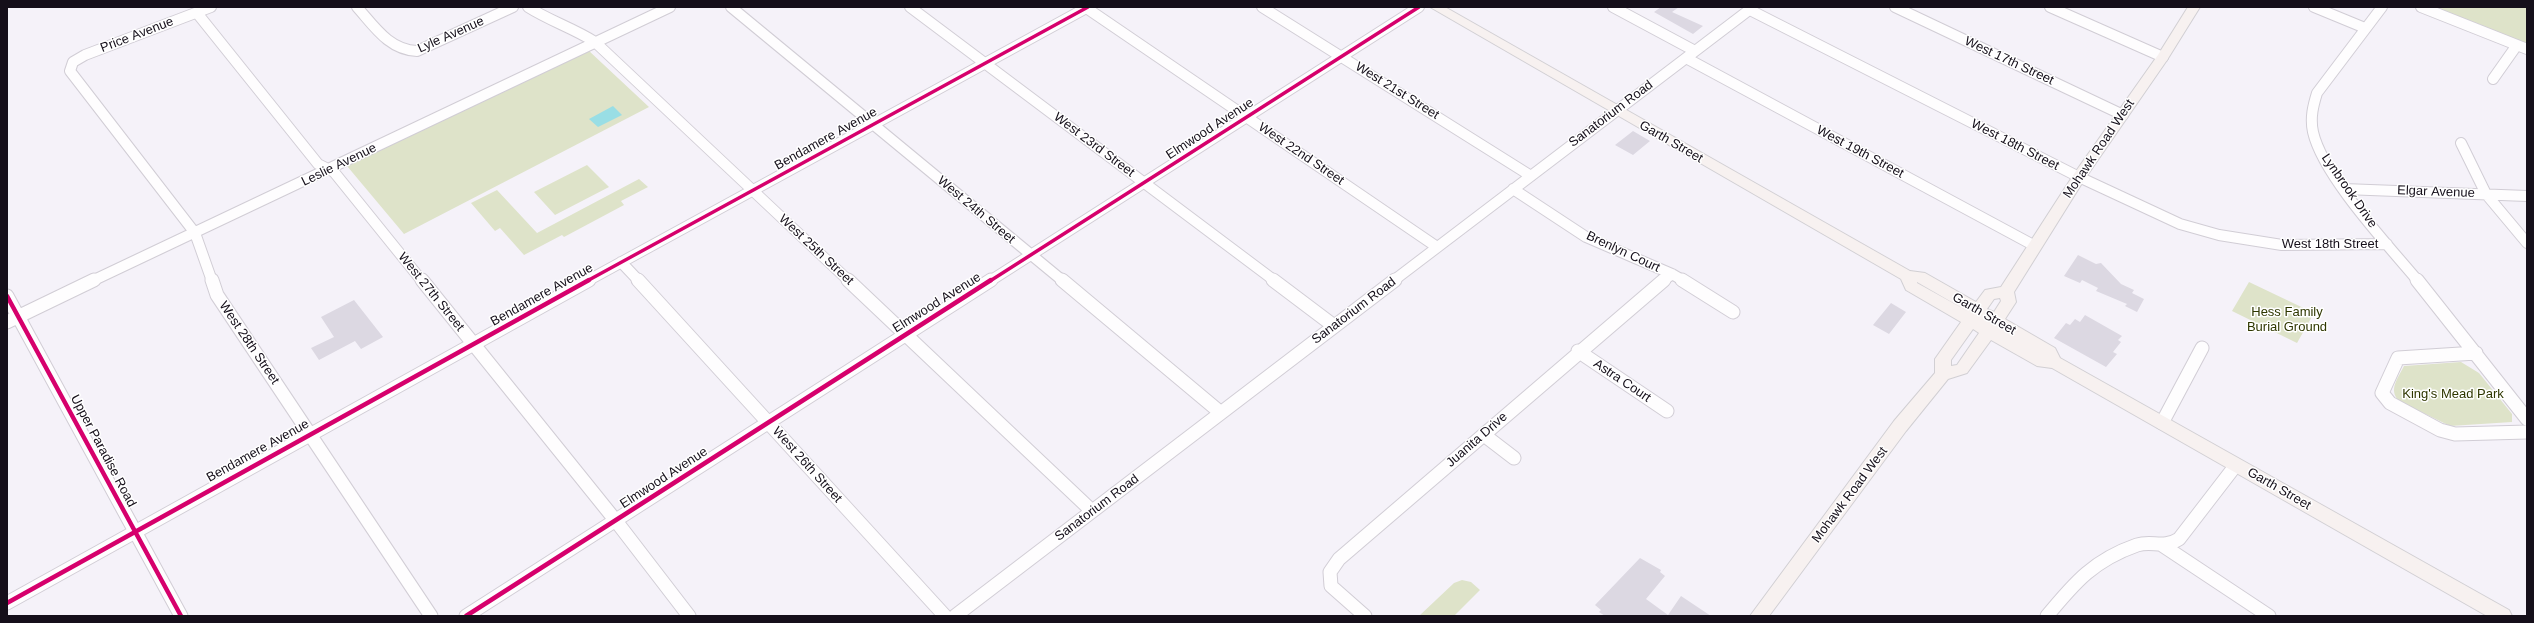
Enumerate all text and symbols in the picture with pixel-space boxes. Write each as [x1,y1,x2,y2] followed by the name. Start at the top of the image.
[415,13,487,57] street label: Lyle Avenue
[98,14,176,56] street label: Price Avenue
[1962,34,2056,88] street label: West 17th Street
[1352,59,1442,123] street label: West 21st Street
[1566,77,1656,151] street label: Sanatorium Road
[1163,95,1257,163] street label: Elmwood Avenue
[2060,97,2138,201] street label: Mohawk Road West
[772,104,880,174] street label: Bendamere Avenue
[1050,109,1138,181] street label: West 23rd Street
[1968,116,2062,174] street label: West 18th Street
[1636,118,1706,166] street label: Garth Street
[1255,120,1347,188] street label: West 22nd Street
[1814,122,1906,182] street label: West 19th Street
[299,140,379,190] street label: Leslie Avenue
[2318,151,2380,231] street label: Lynbrook Drive
[934,173,1018,247] street label: West 24th Street
[2397,183,2475,201] street label: Elgar Avenue
[775,211,857,289] street label: West 25th Street
[1584,228,1662,276] street label: Brenlyn Court
[2282,236,2378,252] street label: West 18th Street
[395,250,467,334] street label: West 27th Street
[488,260,596,330] street label: Bendamere Avenue
[890,270,984,336] street label: Elmwood Avenue
[1309,274,1399,348] street label: Sanatorium Road
[1949,290,2019,338] street label: Garth Street
[216,299,282,387] street label: West 28th Street
[2247,304,2327,335] park label: Hess Family Burial Ground
[1590,356,1654,406] street label: Astra Court
[2402,386,2504,402] park label: King's Mead Park
[67,392,139,510] street label: Upper Paradise Road
[1443,409,1511,471] street label: Juanita Drive
[204,416,312,486] street label: Bendamere Avenue
[769,424,845,506] street label: West 26th Street
[617,444,711,512] street label: Elmwood Avenue
[1809,444,1891,546] street label: Mohawk Road West
[2244,465,2314,513] street label: Garth Street
[1052,471,1142,545] street label: Sanatorium Road

